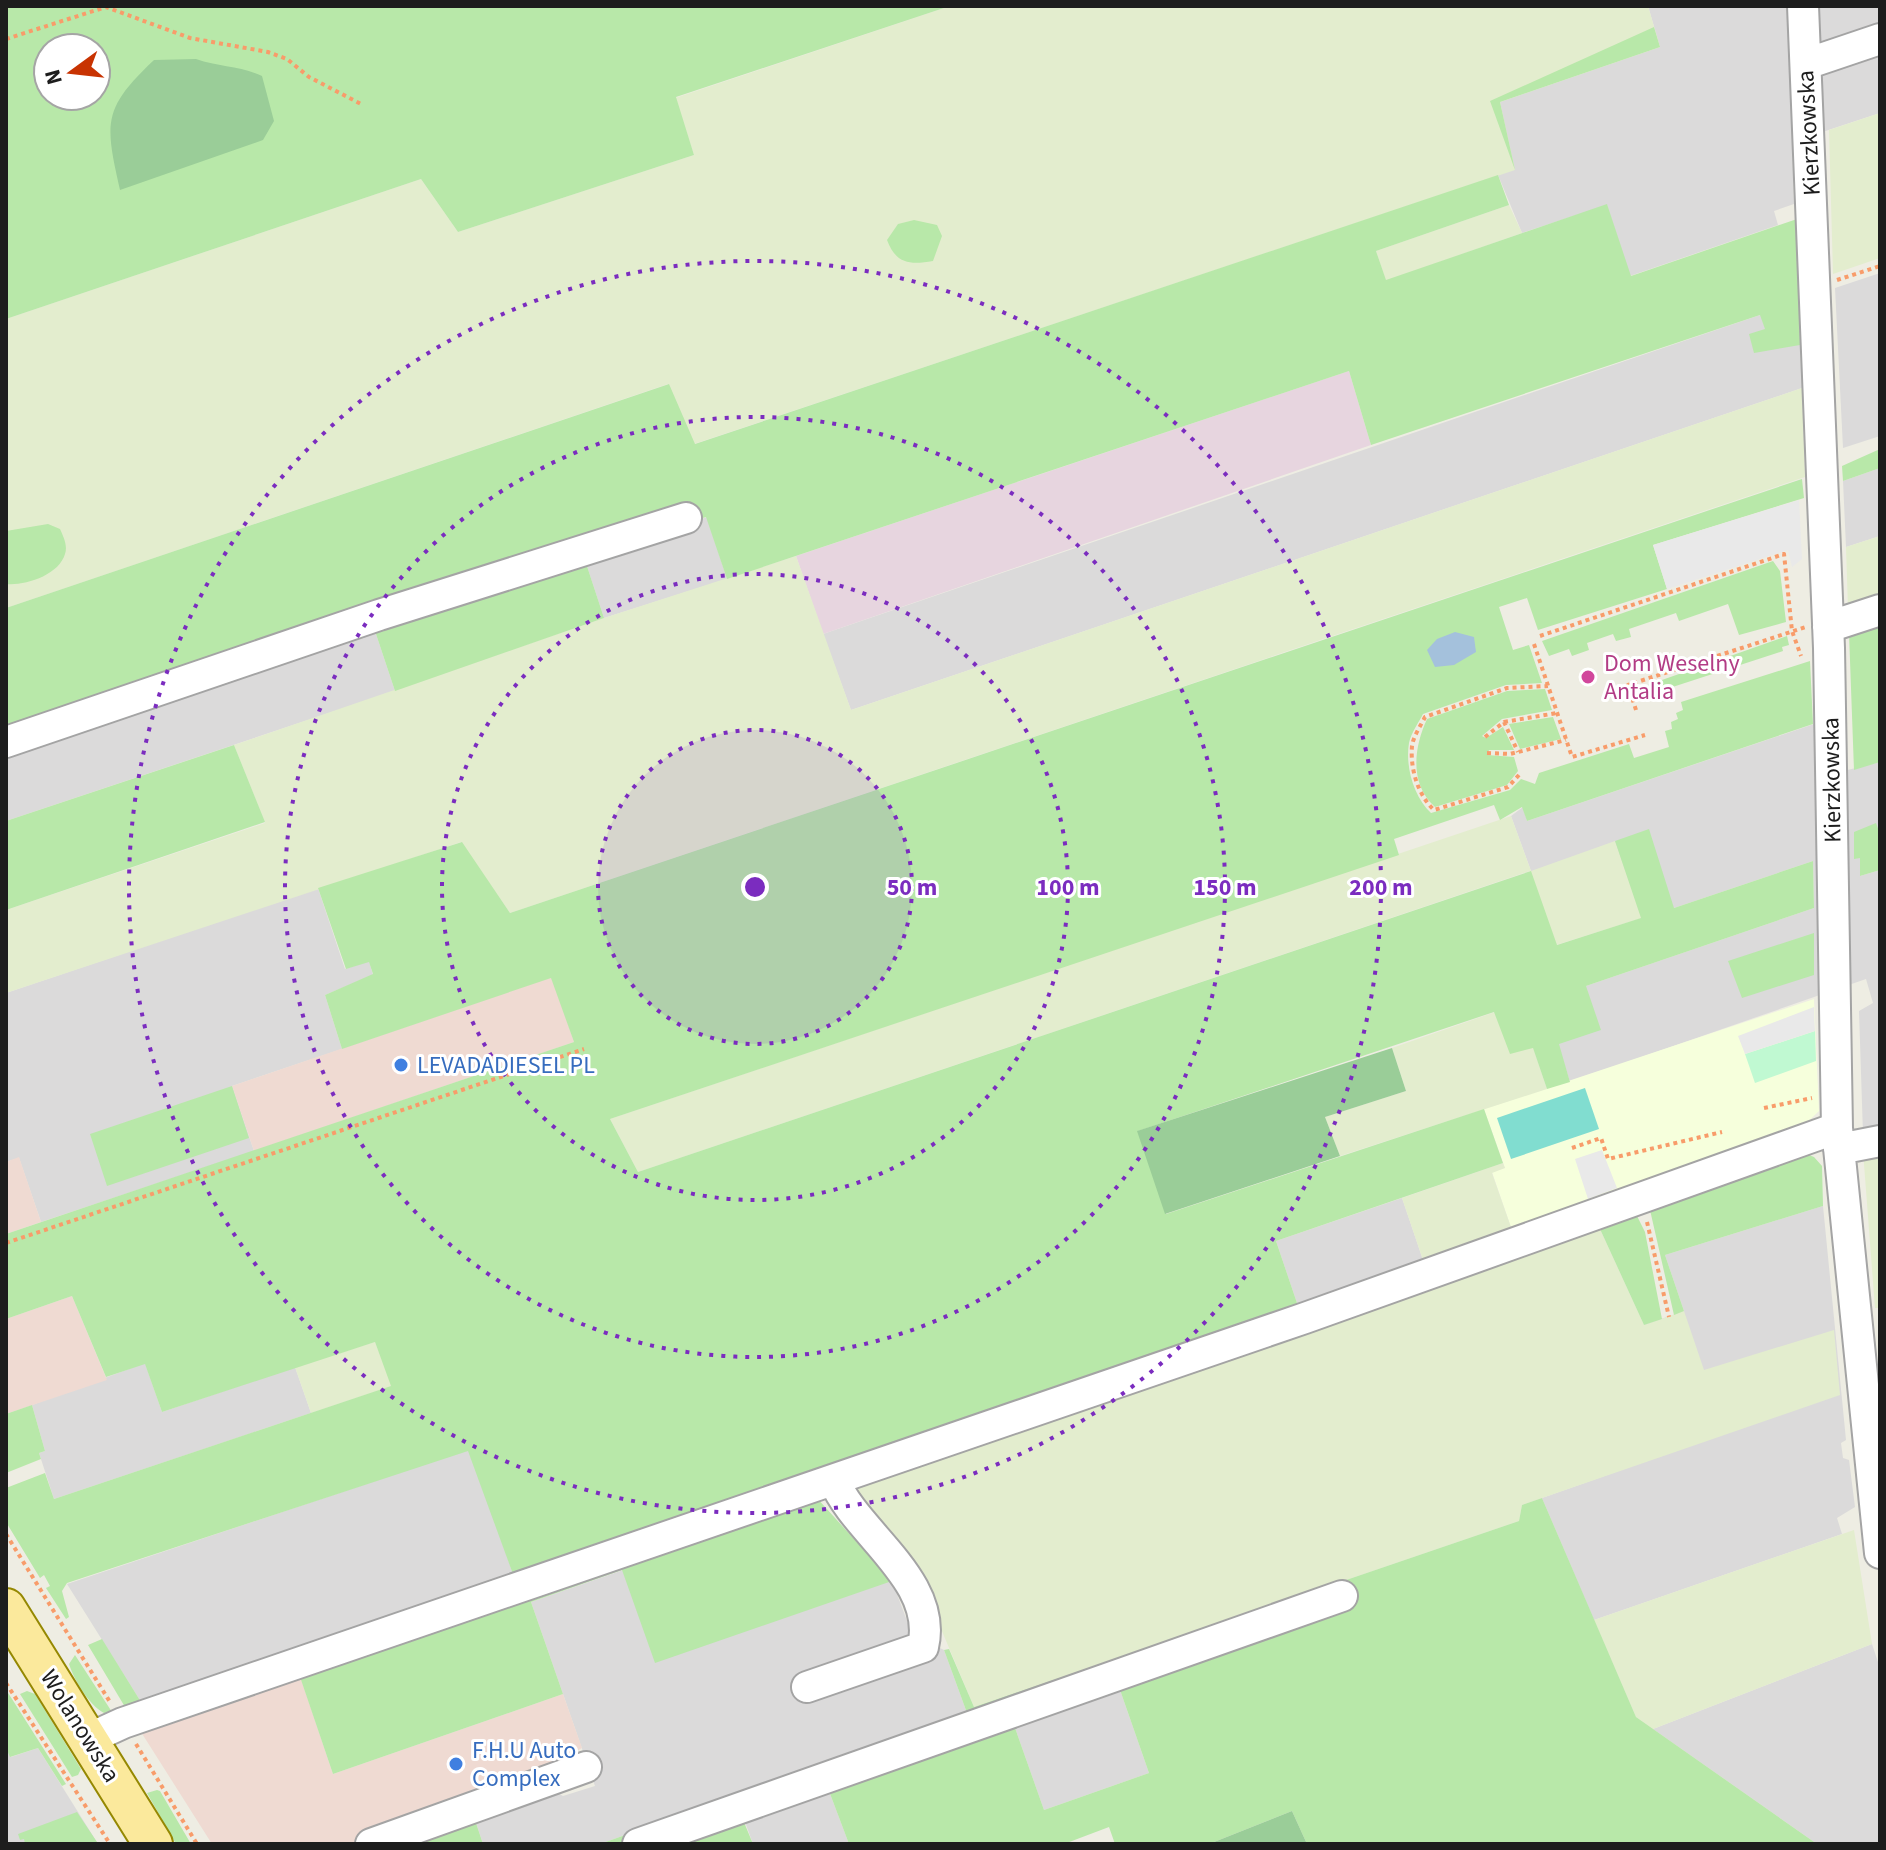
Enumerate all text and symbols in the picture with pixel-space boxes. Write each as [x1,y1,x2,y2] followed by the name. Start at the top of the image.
[32,32,112,112] north arrow
[36,66,71,88] text: N
[1788,69,1830,197] street label: Kierzkowska
[1604,646,1740,709] place label: Dom Weselny Antalia
[1579,668,1597,686] marker: Dom Weselny Antalia
[1813,717,1851,843] street label: Kierzkowska
[887,870,937,905] text: 50 m
[1036,870,1100,905] text: 100 m
[1193,870,1257,905] text: 150 m
[1349,870,1413,905] text: 200 m
[741,873,769,901] centre of rings
[417,1048,595,1083] place label: LEVADADIESEL PL
[392,1056,410,1074] marker: LEVADADIESEL PL
[31,1663,129,1789] street label: Wolanowska
[472,1733,576,1796] place label: F.H.U Auto Complex
[447,1755,465,1773] marker: F.H.U Auto Complex

